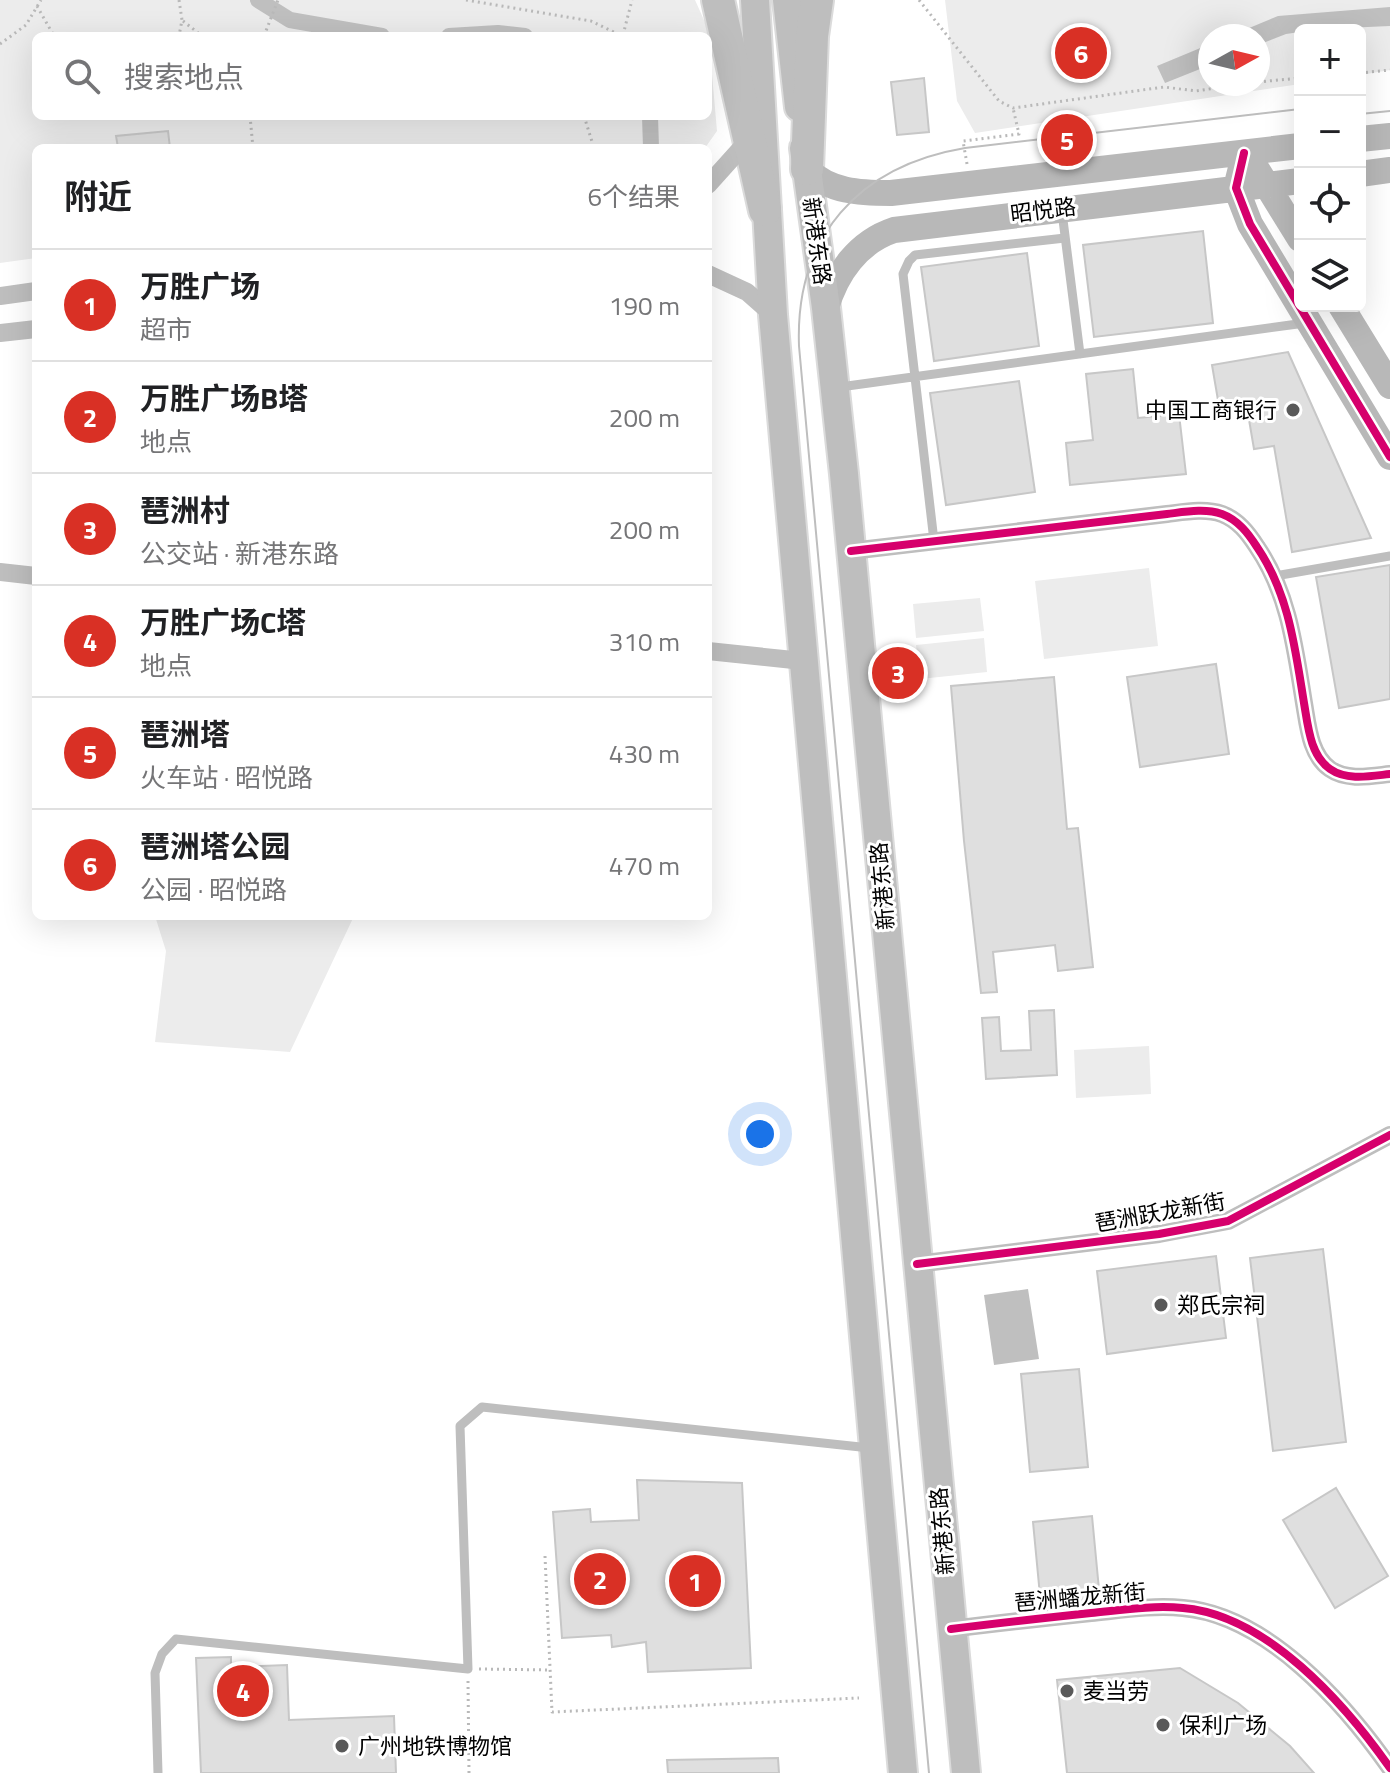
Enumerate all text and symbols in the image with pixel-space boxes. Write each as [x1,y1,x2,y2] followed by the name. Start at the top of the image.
[1055,23,1107,83] pin: 6
[1198,24,1270,96] north arrow
[1294,24,1366,312] map controls
[1294,24,1366,96] button: +
[32,32,712,120] search box
[60,54,104,98] icon: search
[124,54,244,100] text: 搜索地点
[1294,96,1366,168] button: −
[1041,110,1093,170] pin: 5
[1294,168,1366,240] button: locate
[64,170,132,222] text: 附近
[587,177,680,216] text: 6个结果
[1008,189,1078,231] street label: 昭悦路
[794,195,840,287] street label: 新港东路
[1294,240,1366,312] button: layers
[140,263,260,309] text: 万胜广场
[83,286,97,325] text: 1
[609,286,680,325] text: 190 m
[140,310,192,349] text: 超市
[140,375,308,421] text: 万胜广场B塔
[1145,393,1277,427] place label: 中国工商银行
[83,398,97,437] text: 2
[609,398,680,437] text: 200 m
[1284,401,1302,419] marker: 中国工商银行
[140,422,192,461] text: 地点
[140,487,230,533] text: 琶洲村
[83,510,97,549] text: 3
[609,510,680,549] text: 200 m
[140,534,339,573] text: 公交站 · 新港东路
[140,599,306,645] text: 万胜广场C塔
[83,622,97,661] text: 4
[609,622,680,661] text: 310 m
[872,643,924,703] pin: 3
[140,646,192,685] text: 地点
[140,711,230,757] text: 琶洲塔
[83,734,97,773] text: 5
[609,734,680,773] text: 430 m
[140,758,313,797] text: 火车站 · 昭悦路
[140,823,290,869] text: 琶洲塔公园
[861,841,903,931] street label: 新港东路
[83,846,97,885] text: 6
[609,846,680,885] text: 470 m
[140,870,287,909] text: 公园 · 昭悦路
[740,1114,780,1154] your location
[1092,1184,1228,1240] street label: 琶洲跃龙新街
[1177,1288,1265,1322] place label: 郑氏宗祠
[1152,1296,1170,1314] marker: 郑氏宗祠
[921,1486,963,1576] street label: 新港东路
[574,1549,626,1609] pin: 2
[669,1551,721,1611] pin: 1
[1013,1574,1147,1620] street label: 琶洲蟠龙新街
[217,1661,269,1721] pin: 4
[1083,1674,1149,1708] place label: 麦当劳
[1058,1682,1076,1700] marker: 麦当劳
[1179,1708,1267,1742] place label: 保利广场
[1154,1716,1172,1734] marker: 保利广场
[358,1729,512,1763] place label: 广州地铁博物馆
[333,1737,351,1755] marker: 广州地铁博物馆

